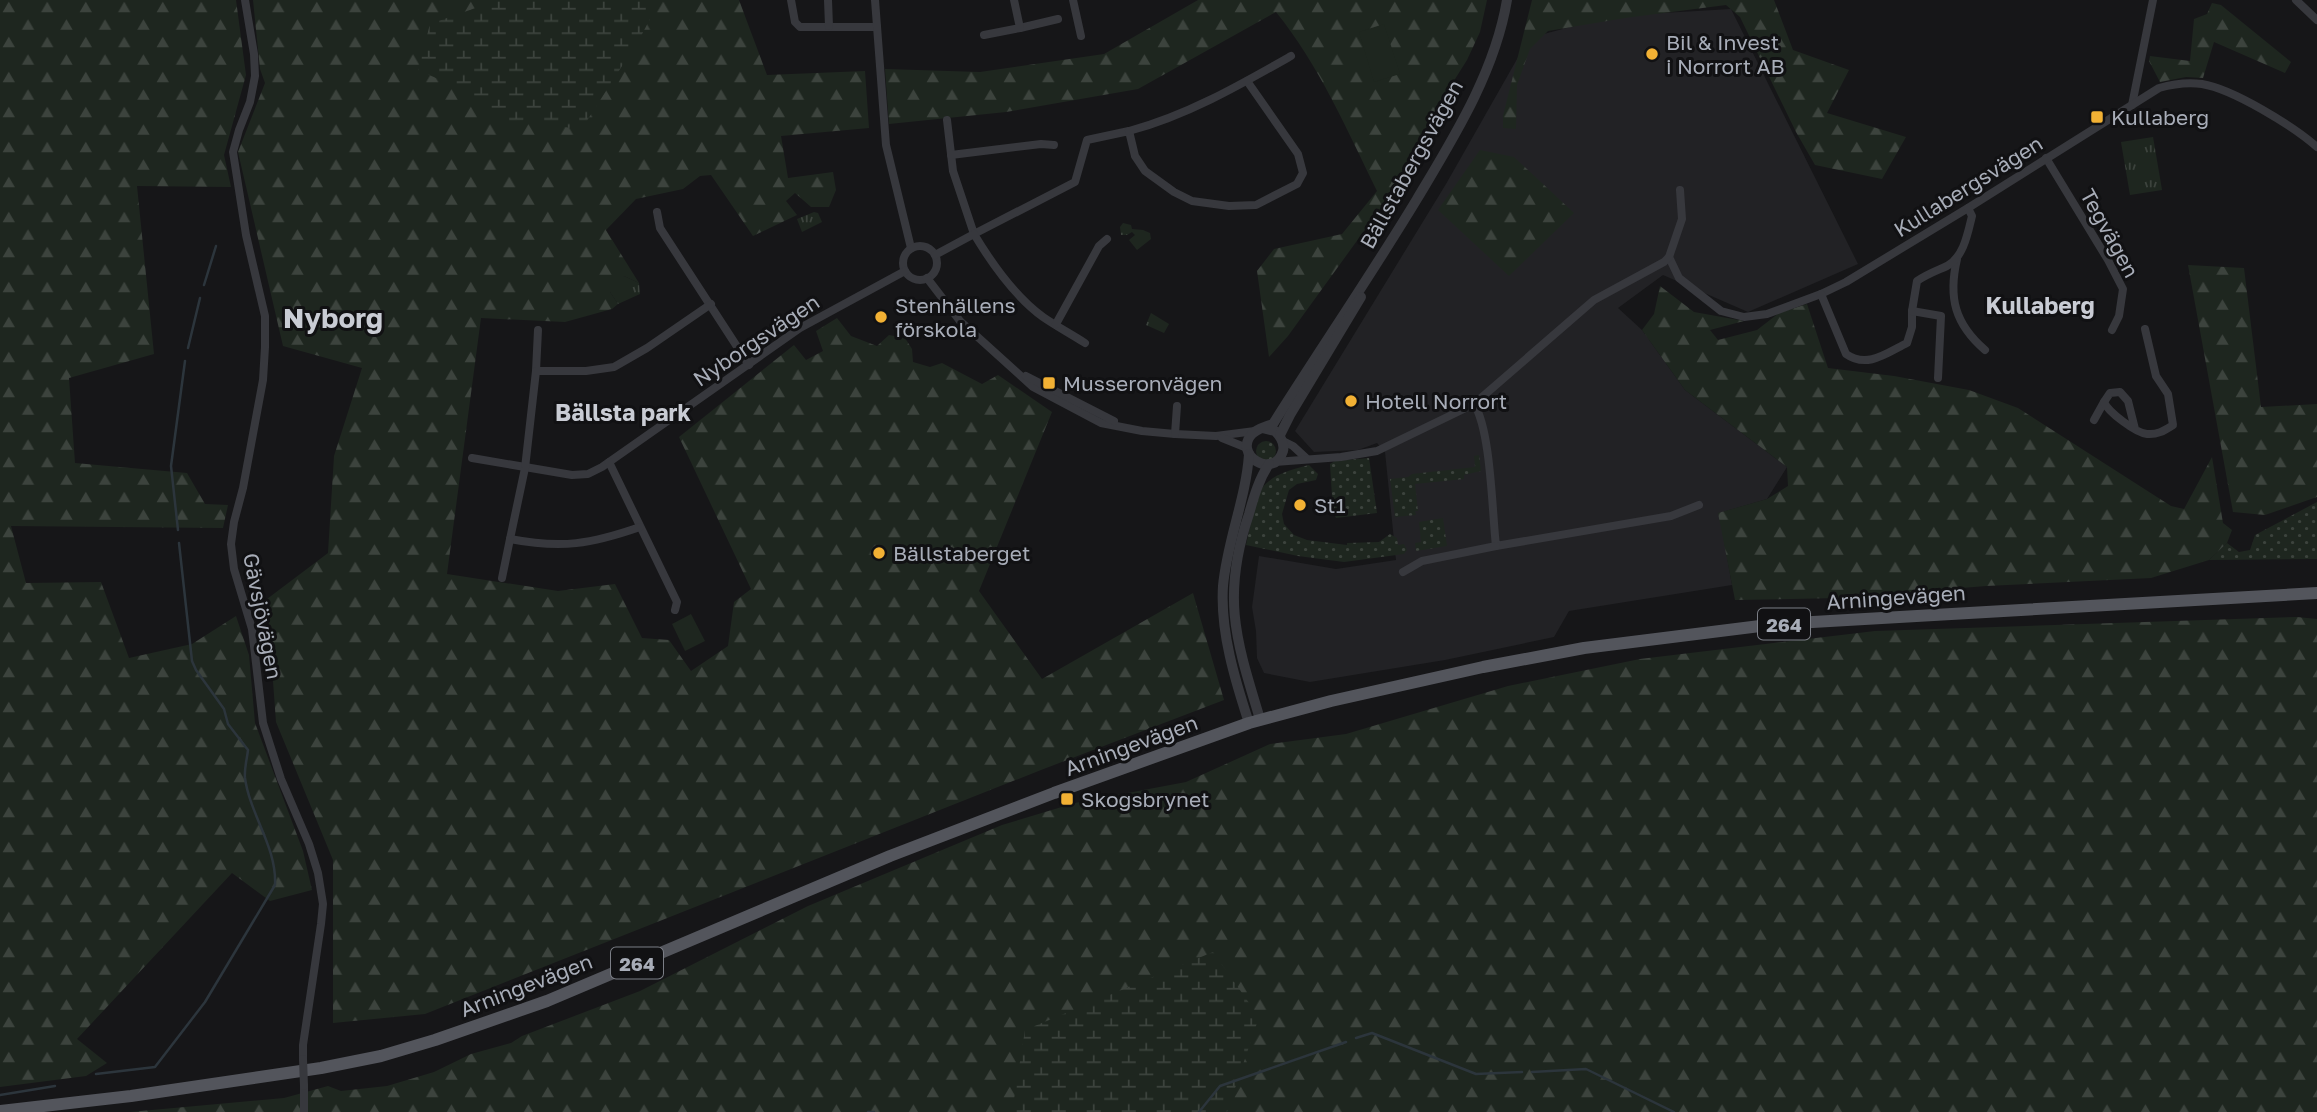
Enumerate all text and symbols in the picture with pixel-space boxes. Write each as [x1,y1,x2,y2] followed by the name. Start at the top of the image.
[1666,29,1785,79] place label: Bil & Invest i Norrort AB
[1644,46,1660,62] marker: Bil & Invest i Norrort AB
[1354,75,1468,253] street label: Bällstabergsvägen
[2111,104,2209,130] place label: Kullaberg
[2089,109,2105,125] marker: Kullaberg
[1889,130,2047,242] street label: Kullabergsvägen
[2075,184,2145,282] street label: Tegvägen
[688,288,824,392] street label: Nyborgsvägen
[1985,291,2095,319] district label: Kullaberg
[895,292,1016,342] place label: Stenhällens förskola
[283,301,383,334] district label: Nyborg
[873,309,889,325] marker: Stenhällens förskola
[1063,370,1223,396] place label: Musseronvägen
[1041,375,1057,391] marker: Musseronvägen
[1365,388,1507,414] place label: Hotell Norrort
[1343,393,1359,409] marker: Hotell Norrort
[555,398,692,426] district label: Bällsta park
[1314,492,1346,518] place label: St1
[1292,497,1308,513] marker: St1
[893,540,1030,566] place label: Bällstaberget
[871,545,887,561] marker: Bällstaberget
[238,551,288,681] street label: Gävsjövägen
[1825,579,1967,615] street label: Arningevägen
[1758,608,1810,639] road number: 264
[1061,709,1201,781] street label: Arningevägen
[1081,786,1210,812] place label: Skogsbrynet
[1059,791,1075,807] marker: Skogsbrynet
[456,948,596,1022] street label: Arningevägen
[611,948,663,979] road number: 264

